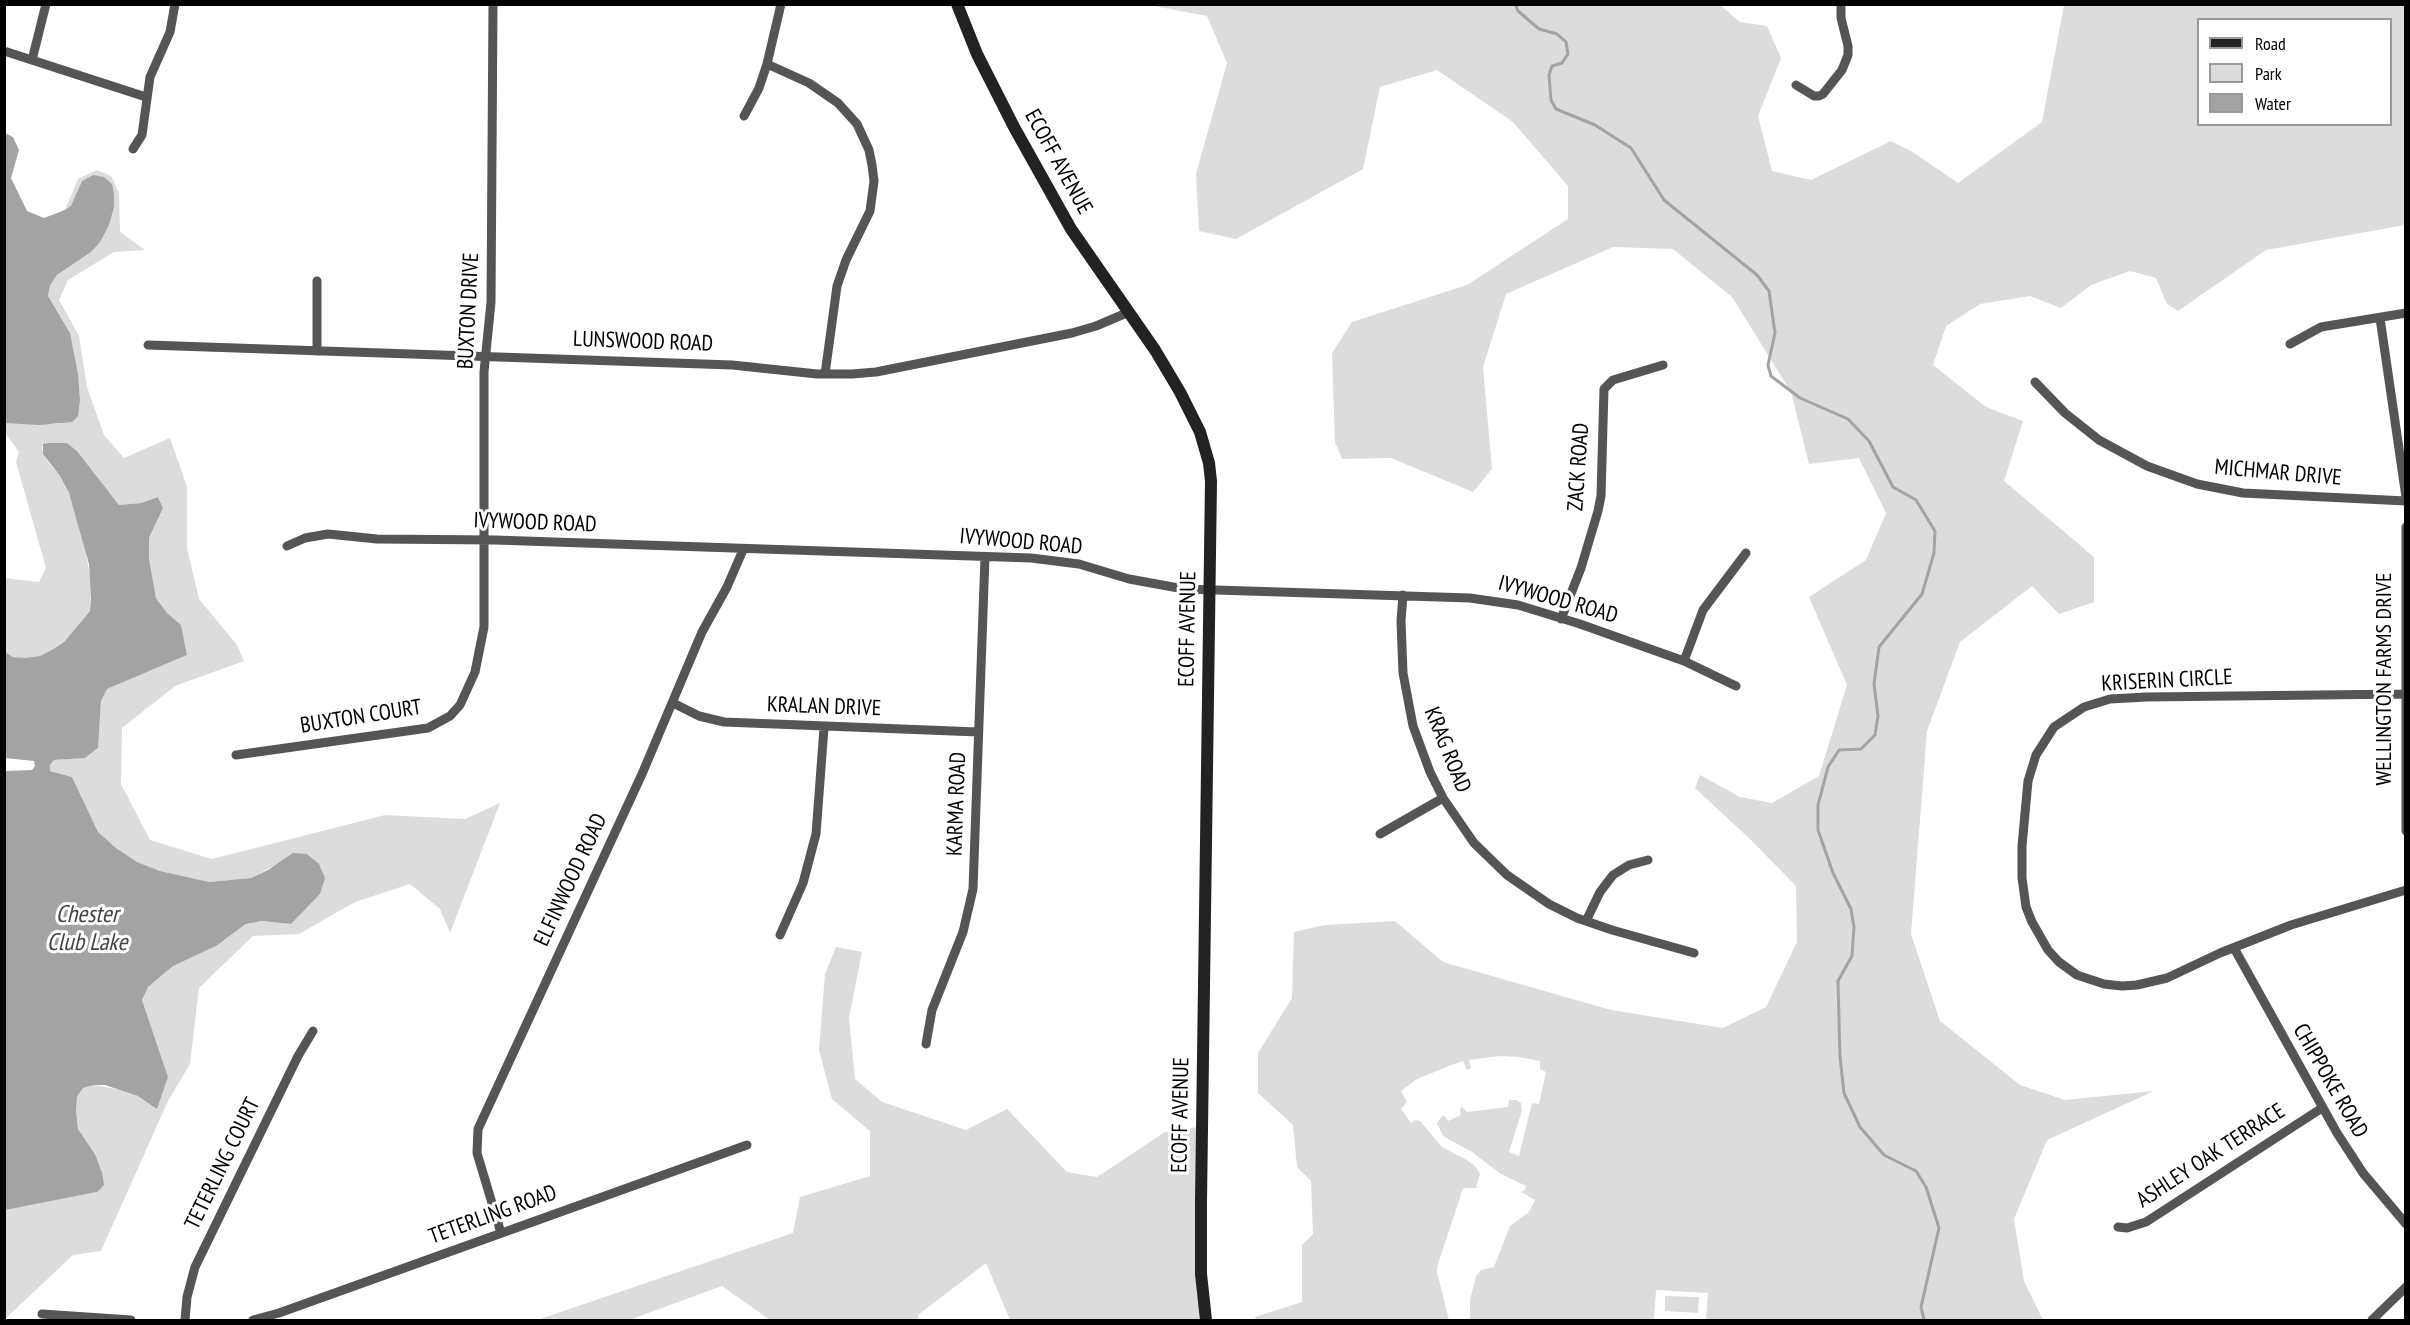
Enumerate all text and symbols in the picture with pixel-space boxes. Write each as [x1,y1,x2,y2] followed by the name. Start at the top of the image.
[2197,18,2392,126] legend
[2255,32,2286,55] text: Road
[2255,62,2282,85] text: Park
[2255,92,2291,115] text: Water
[1018,105,1098,219] street label: ECOFF AVENUE
[453,252,485,370] street label: BUXTON DRIVE
[573,326,713,358] street label: LUNSWOOD ROAD
[1563,422,1595,512] street label: ZACK ROAD
[2213,454,2343,492] street label: MICHMAR DRIVE
[473,508,597,538] street label: IVYWOOD ROAD
[958,523,1084,561] street label: IVYWOOD ROAD
[1495,570,1621,630] street label: IVYWOOD ROAD
[1174,571,1202,687] street label: ECOFF AVENUE
[2372,573,2398,785] street label: WELLINGTON FARMS DRIVE
[2101,664,2233,698] street label: KRISERIN CIRCLE
[766,692,882,722] street label: KRALAN DRIVE
[299,694,423,740] street label: BUXTON COURT
[1418,703,1476,797] street label: KRAG ROAD
[942,752,972,856] street label: KARMA ROAD
[529,810,613,950] street label: ELFINWOOD ROAD
[47,901,127,957] water label: Chester Club Lake
[2287,1019,2373,1143] street label: CHIPPOKE ROAD
[1167,1057,1195,1173] street label: ECOFF AVENUE
[180,1094,266,1234] street label: TETERLING COURT
[2132,1098,2290,1214] street label: ASHLEY OAK TERRACE
[425,1180,561,1250] street label: TETERLING ROAD

